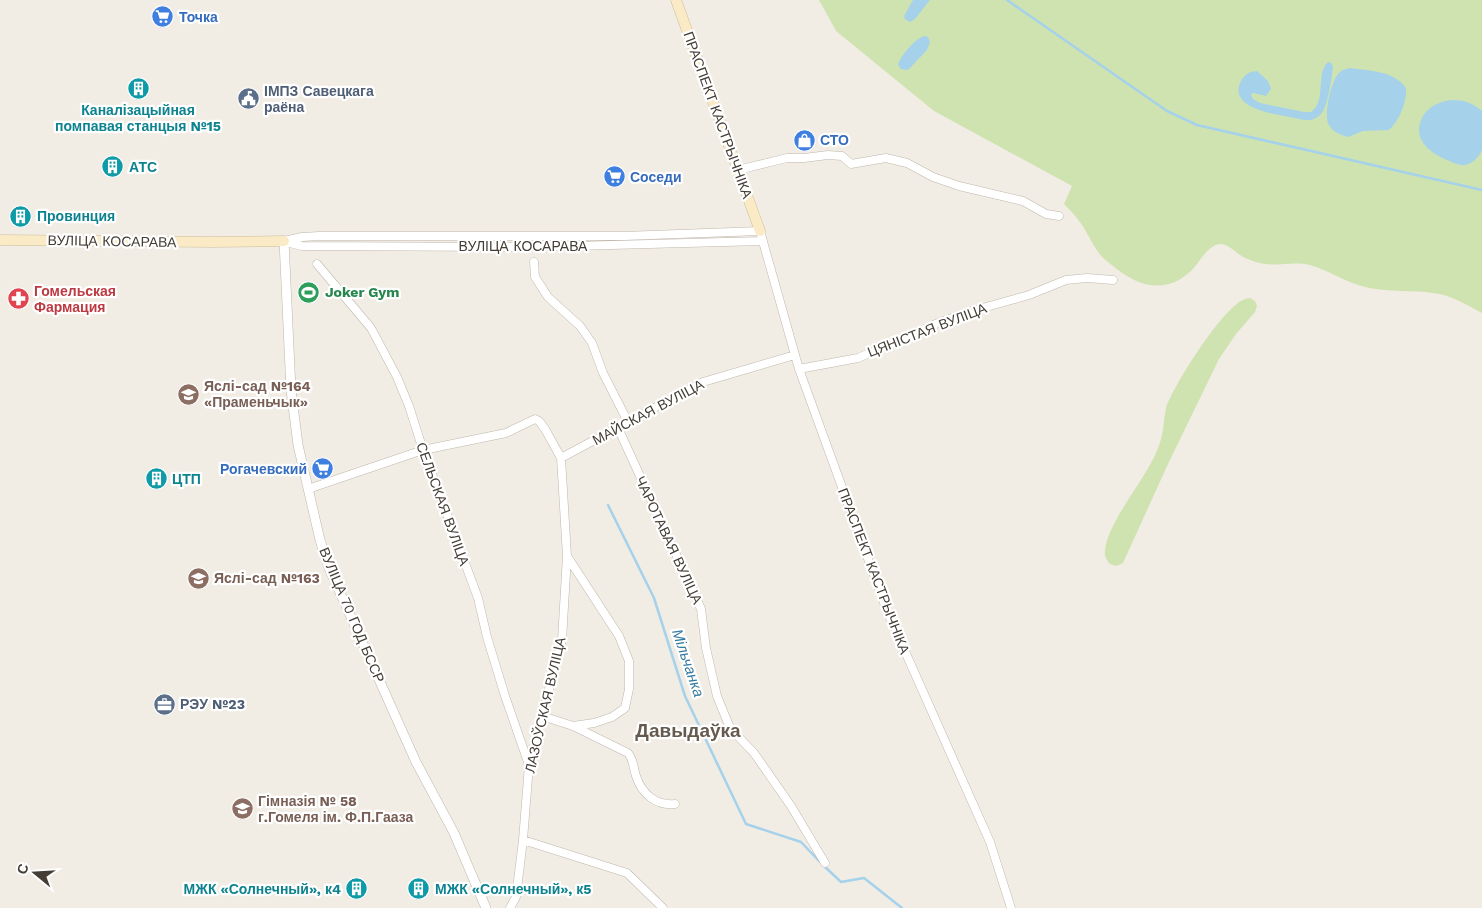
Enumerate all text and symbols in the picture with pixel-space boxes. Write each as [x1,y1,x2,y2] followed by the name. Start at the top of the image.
[151,5,175,29] supermarket icon: Точка
[179,9,218,25] place label: Точка
[680,29,756,201] street label: ПРАСПЕКТ КАСТРЫЧНІКА
[126,76,150,100] building icon: Каналізацыйная помпавая станцыя №15
[264,83,374,115] place label: ІМПЗ Савецкага раёна
[236,87,260,111] public building icon: ІМПЗ Савецкага раёна
[55,102,221,134] place label: Каналізацыйная помпавая станцыя №15
[792,128,816,152] shop icon: СТО
[820,132,849,148] place label: СТО
[101,155,125,179] building icon: АТС
[129,159,157,175] place label: АТС
[602,165,626,189] supermarket icon: Соседи
[630,169,682,185] place label: Соседи
[9,204,33,228] building icon: Провинция
[37,208,115,224] place label: Провинция
[47,232,177,250] street label: ВУЛІЦА КОСАРАВА
[459,238,588,254] street label: ВУЛІЦА КОСАРАВА
[297,280,321,304] sports icon: Joker Gym
[34,283,116,315] place label: Гомельская Фармация
[325,284,399,300] place label: Joker Gym
[6,287,30,311] pharmacy icon: Гомельская Фармация
[865,300,990,360] street label: ЦЯНІСТАЯ ВУЛІЦА
[589,375,707,448] street label: МАЙСКАЯ ВУЛІЦА
[204,378,311,410] place label: Яслі-сад №164 «Праменьчык»
[176,382,200,406] school or university icon: Яслі-сад №164 «Праменьчык»
[413,440,473,568] street label: СЕЛЬСКАЯ ВУЛІЦА
[311,457,335,481] supermarket icon: Рогачевский
[220,461,307,477] place label: Рогачевский
[144,467,168,491] building icon: ЦТП
[172,471,201,487] place label: ЦТП
[632,474,706,607] street label: ЧАРОТАВАЯ ВУЛІЦА
[835,486,913,657] street label: ПРАСПЕКТ КАСТРЫЧНІКА
[316,545,388,685] street label: ВУЛІЦА 70 ГОД БССР
[186,566,210,590] school or university icon: Яслі-сад №163
[214,570,320,586] place label: Яслі-сад №163
[668,627,708,699] water label: Мільчанка
[521,635,569,775] street label: ЛАЗОЎСКАЯ ВУЛІЦА
[152,692,176,716] office icon: РЭУ №23
[180,696,245,712] place label: РЭУ №23
[635,719,741,742] district label: Давыдаўка
[258,793,413,825] place label: Гімназія № 58 г.Гомеля ім. Ф.П.Гааза
[230,797,254,821] school or university icon: Гімназія № 58 г.Гомеля ім. Ф.П.Гааза
[10,848,60,898] north arrow
[13,862,32,876] text: С
[345,877,369,901] building icon: МЖК «Солнечный», к4
[407,877,431,901] building icon: МЖК «Солнечный», к5
[184,881,341,897] place label: МЖК «Солнечный», к4
[435,881,592,897] place label: МЖК «Солнечный», к5

